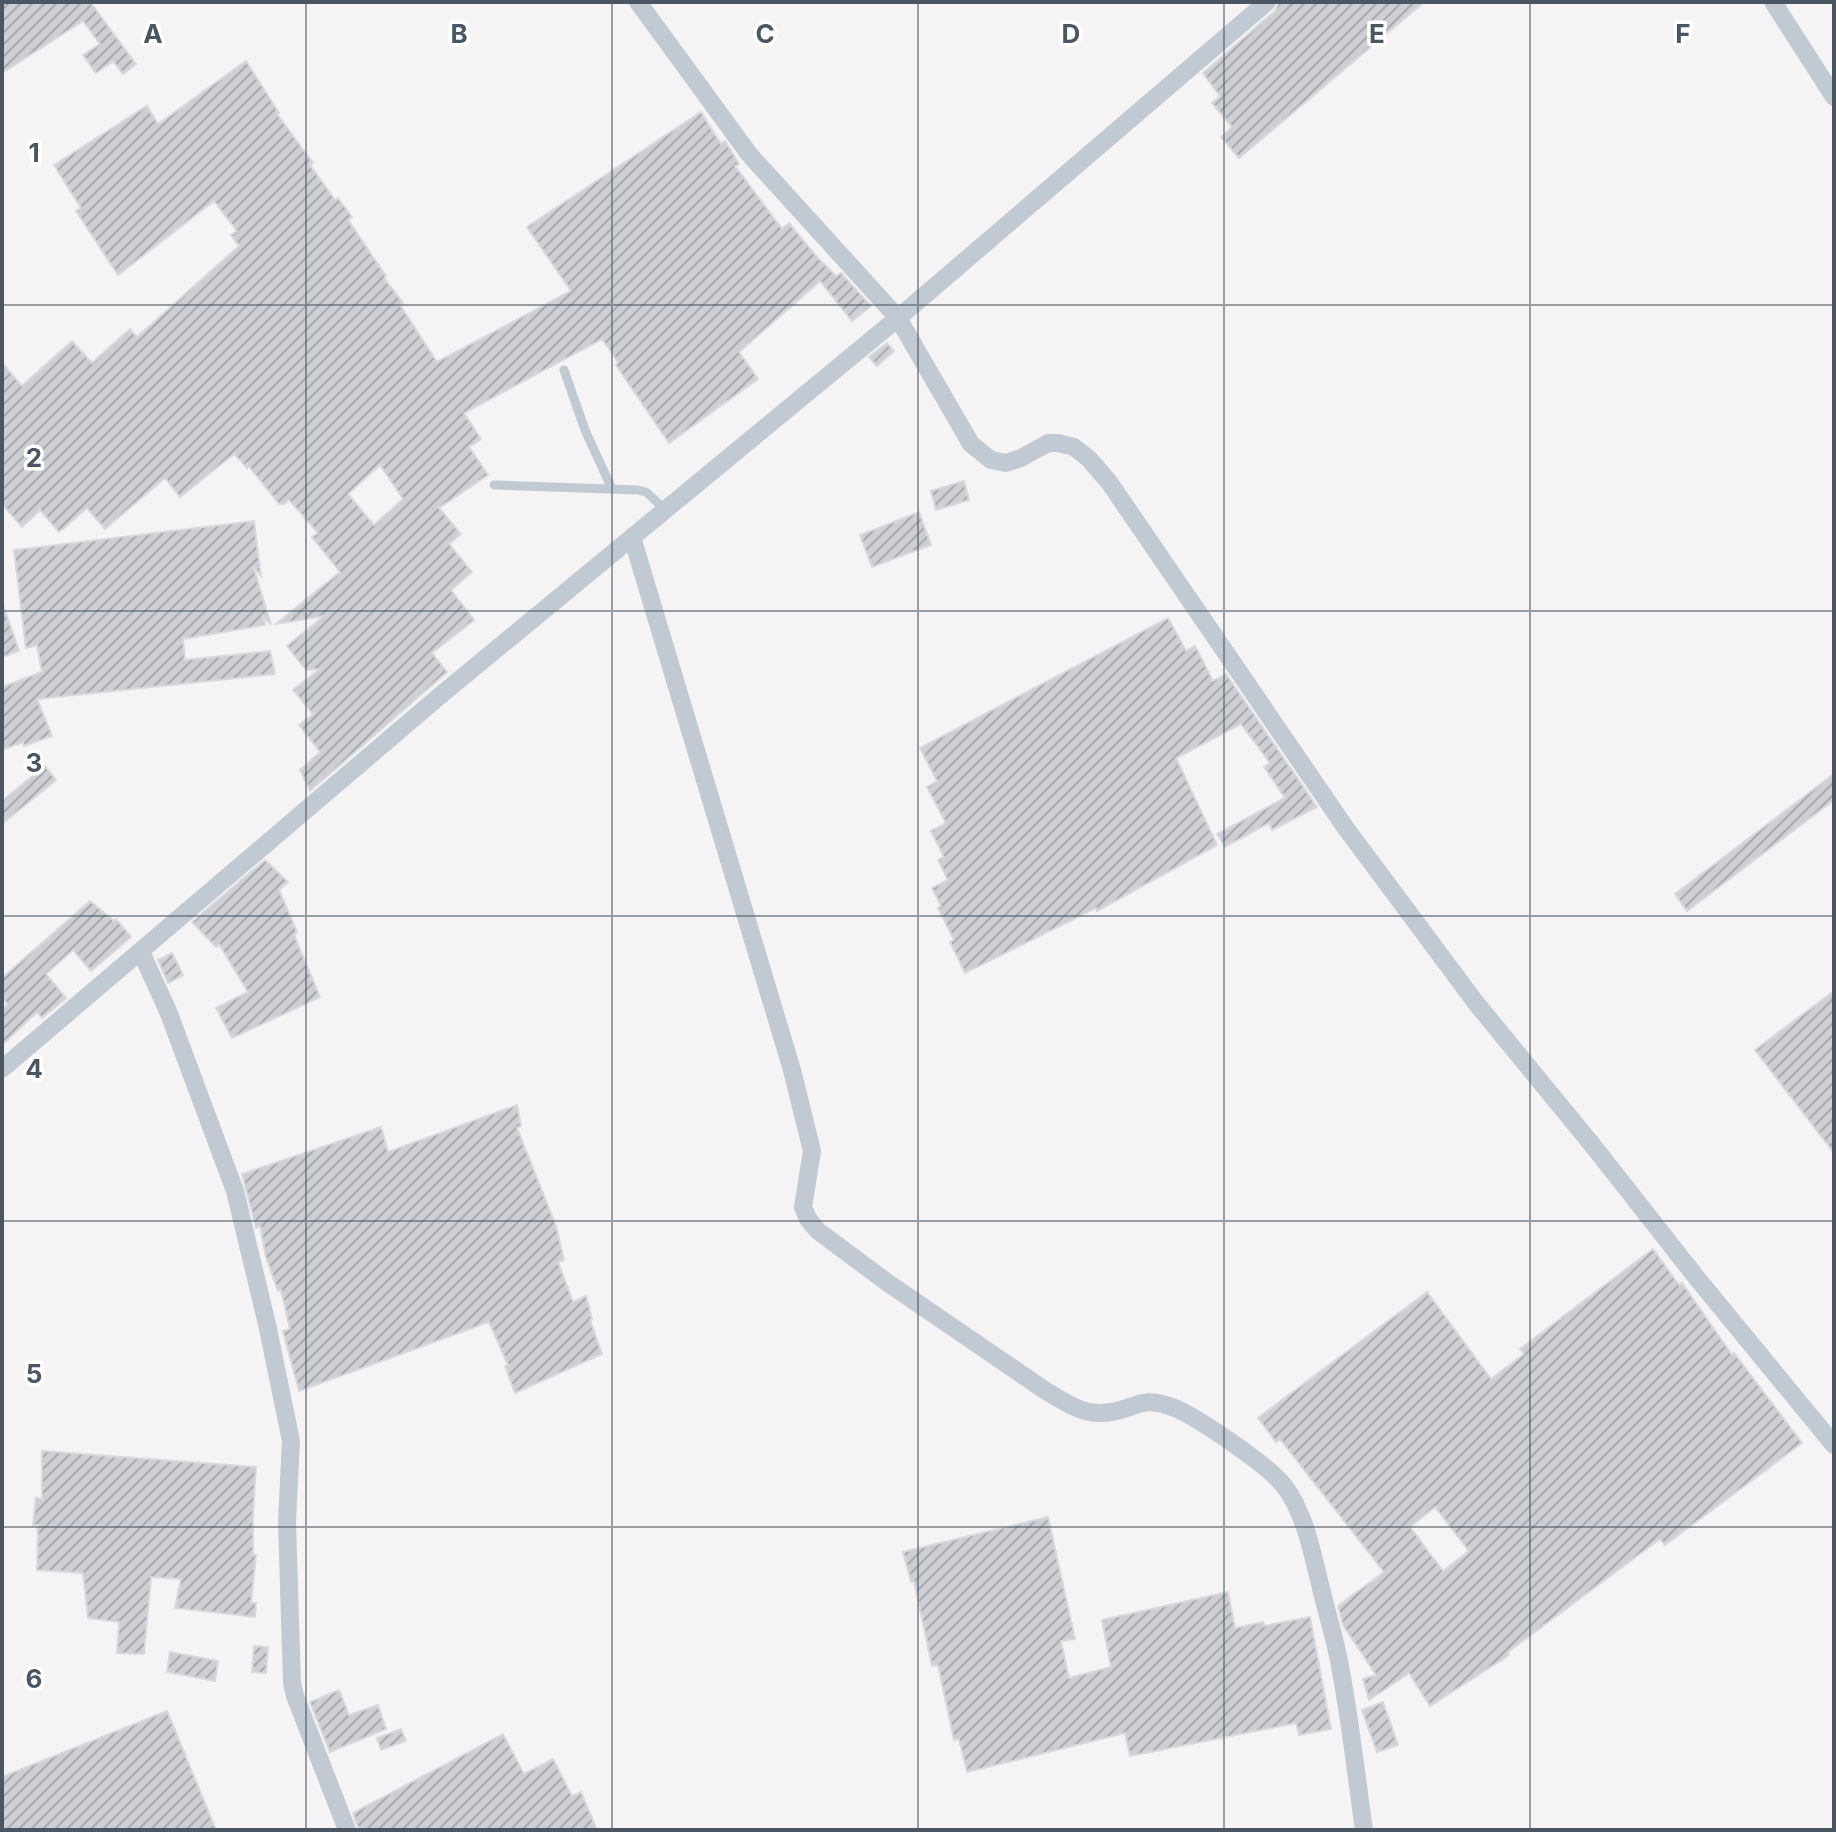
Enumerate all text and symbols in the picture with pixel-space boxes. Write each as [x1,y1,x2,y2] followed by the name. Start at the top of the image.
[143,18,163,49] text: A
[450,18,468,49] text: B
[755,18,775,49] text: C
[1062,18,1080,49] text: D
[1369,18,1385,49] text: E
[1675,18,1691,49] text: F
[28,137,40,168] text: 1
[26,442,42,473] text: 2
[26,747,42,778] text: 3
[25,1053,43,1084] text: 4
[26,1358,42,1389] text: 5
[26,1663,42,1694] text: 6

